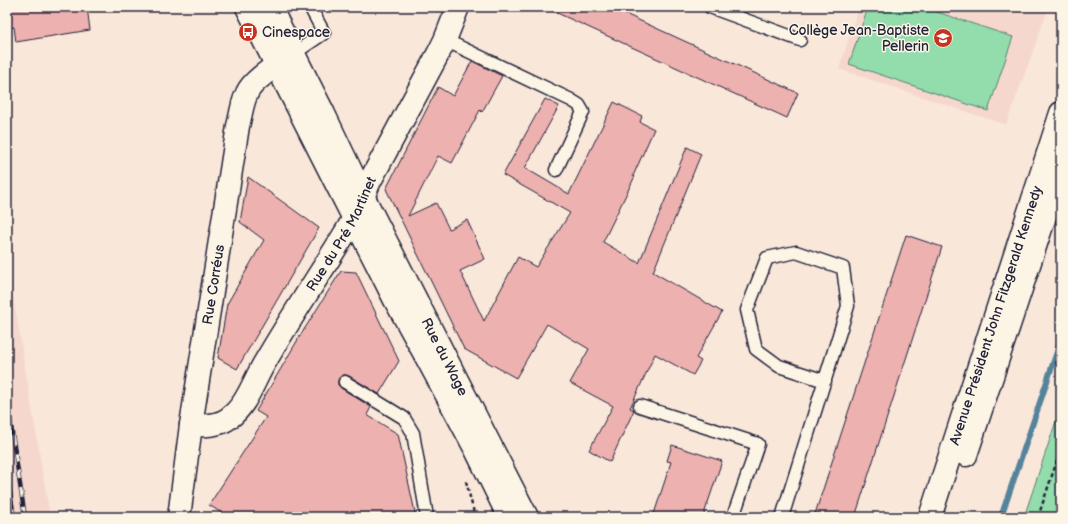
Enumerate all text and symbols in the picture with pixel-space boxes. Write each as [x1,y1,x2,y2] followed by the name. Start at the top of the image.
[237,21,259,43] bus stop icon: Cinespace
[789,22,929,55] place label: Collège Jean-Baptiste Pellerin
[262,24,330,41] place label: Cinespace
[932,27,954,49] school or university icon: Collège Jean-Baptiste Pellerin
[302,173,380,294] street label: Rue du Pré Martinet
[945,183,1046,447] street label: Avenue Président John Fitzgerald Kennedy
[198,243,228,326] street label: Rue Corréus
[418,315,472,398] street label: Rue du Wage

